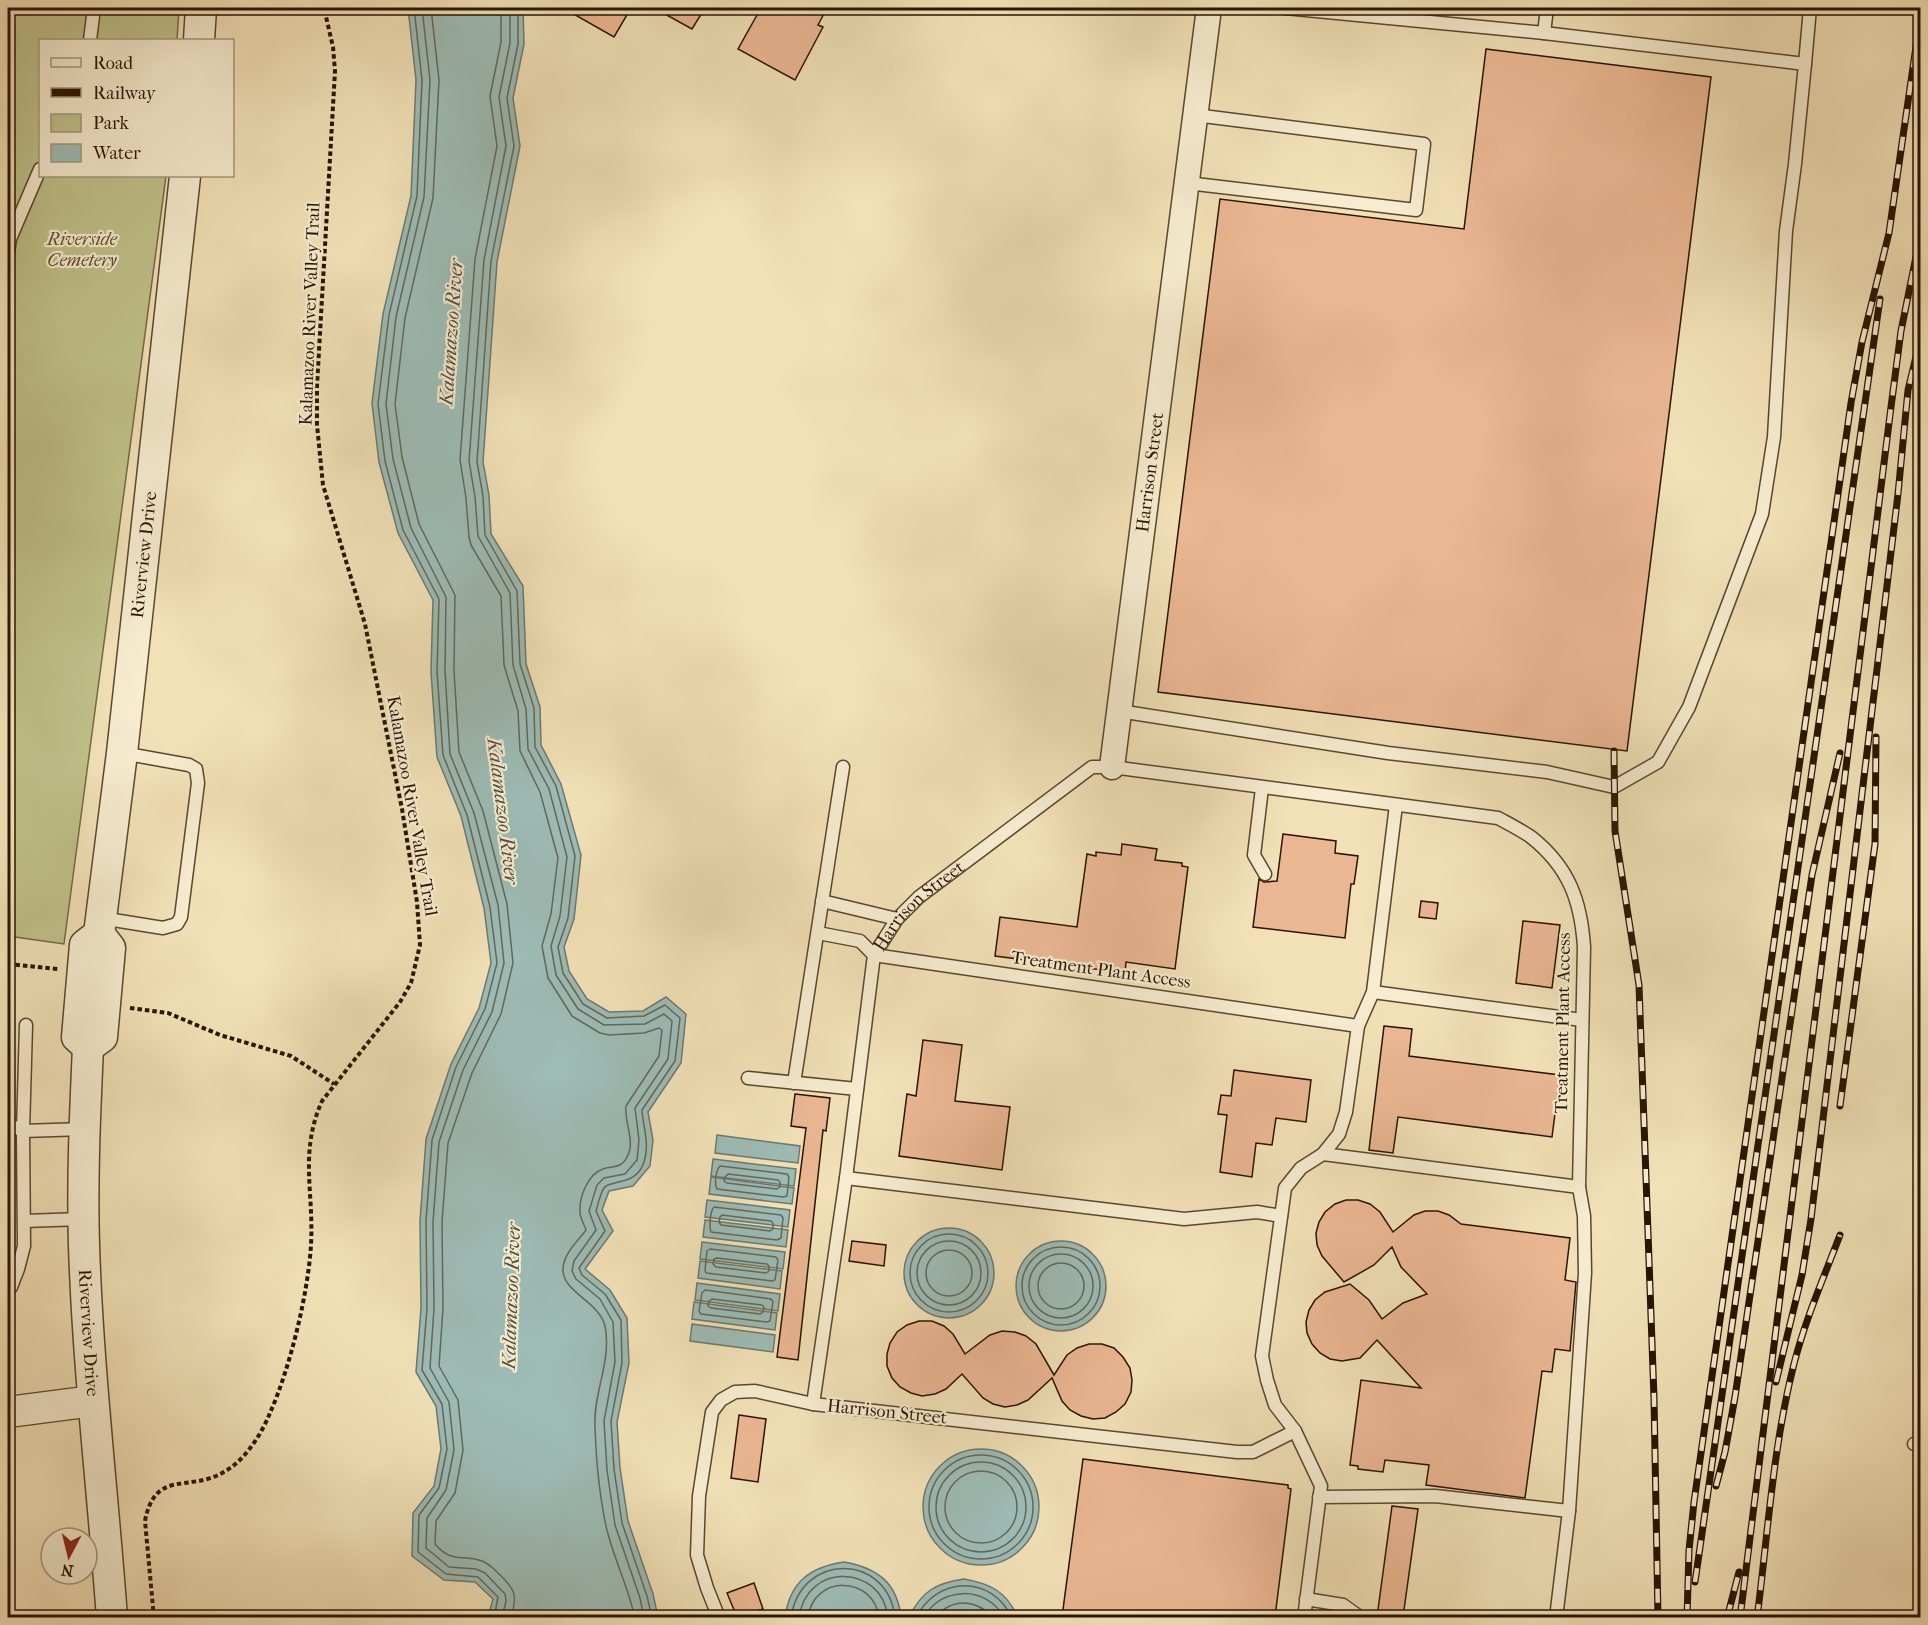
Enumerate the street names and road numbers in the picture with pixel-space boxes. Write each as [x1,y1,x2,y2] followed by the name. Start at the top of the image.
[296,202,324,426] street label: Kalamazoo River Valley Trail
[1132,411,1168,534] street label: Harrison Street
[126,490,161,619] street label: Riverview Drive
[382,694,442,918] street label: Kalamazoo River Valley Trail
[869,856,969,955] street label: Harrison Street
[1551,932,1575,1114] street label: Treatment Plant Access
[1010,947,1192,993] street label: Treatment Plant Access
[74,1269,104,1397] street label: Riverview Drive
[826,1395,949,1429] street label: Harrison Street

